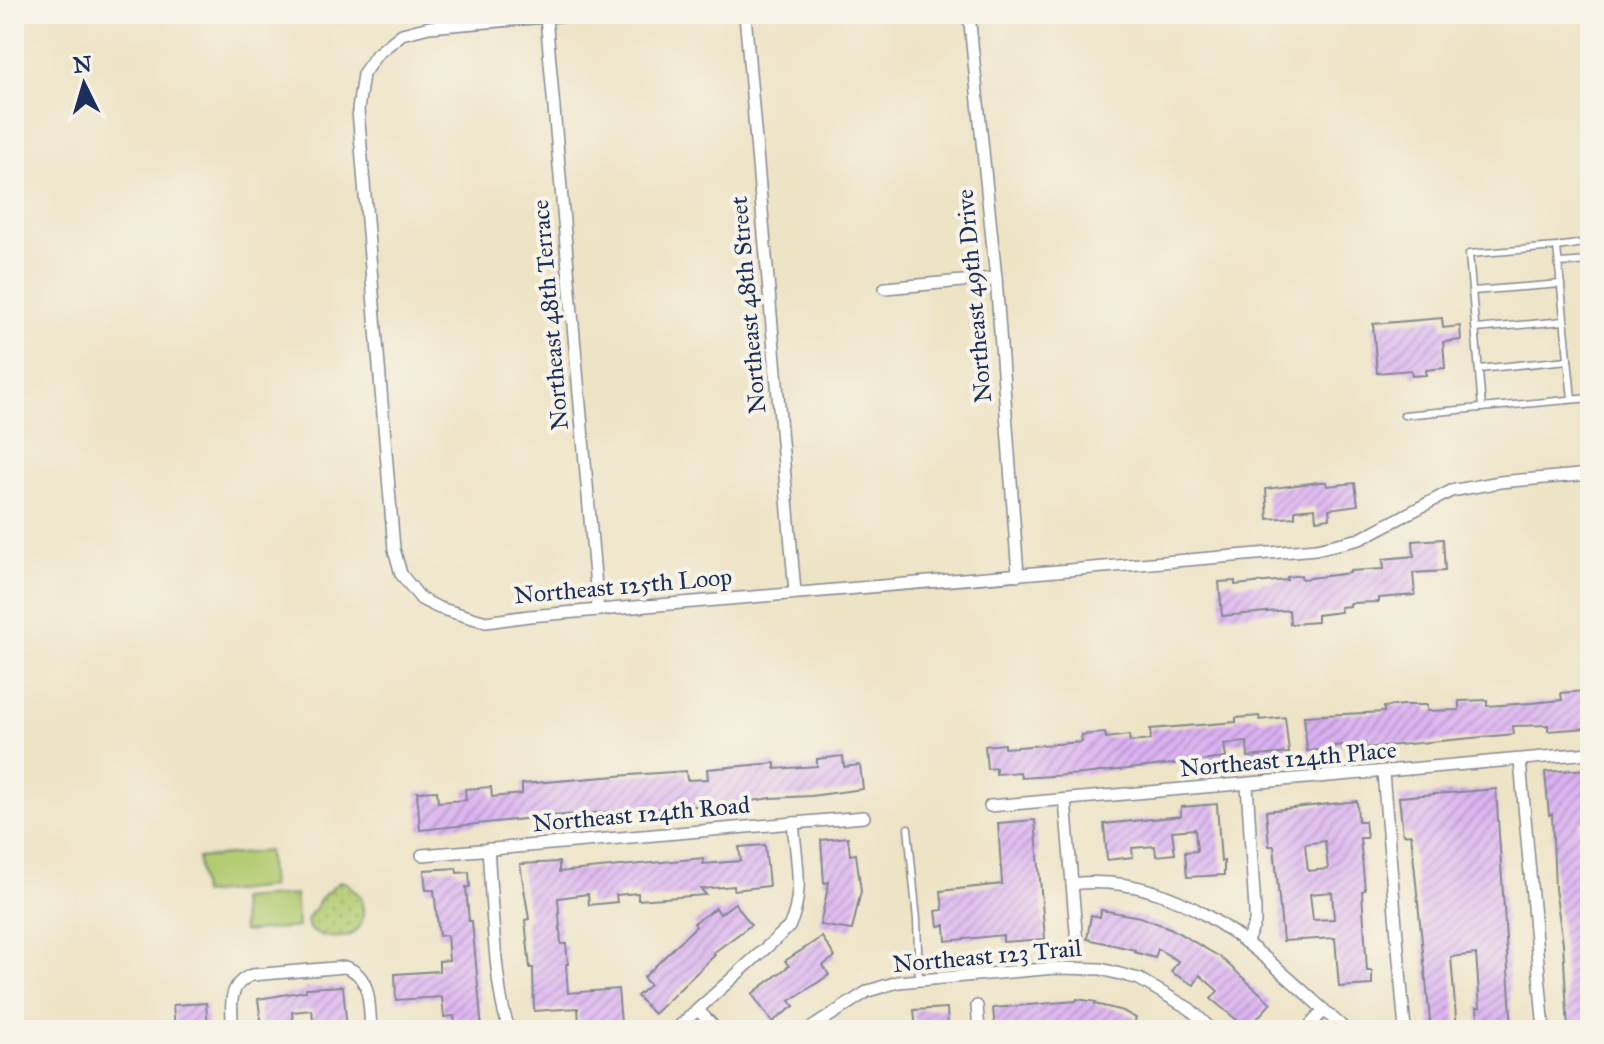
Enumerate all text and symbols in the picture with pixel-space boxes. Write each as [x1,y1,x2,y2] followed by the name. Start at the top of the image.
[44,44,124,124] north arrow
[72,50,93,79] text: N
[950,188,998,404] street label: Northeast 49th Drive
[724,195,772,415] street label: Northeast 48th Street
[525,198,575,432] street label: Northeast 48th Terrace
[513,562,733,610] street label: Northeast 125th Loop
[1178,735,1398,783] street label: Northeast 124th Place
[531,790,751,838] street label: Northeast 124th Road
[891,933,1083,979] street label: Northeast 123 Trail

